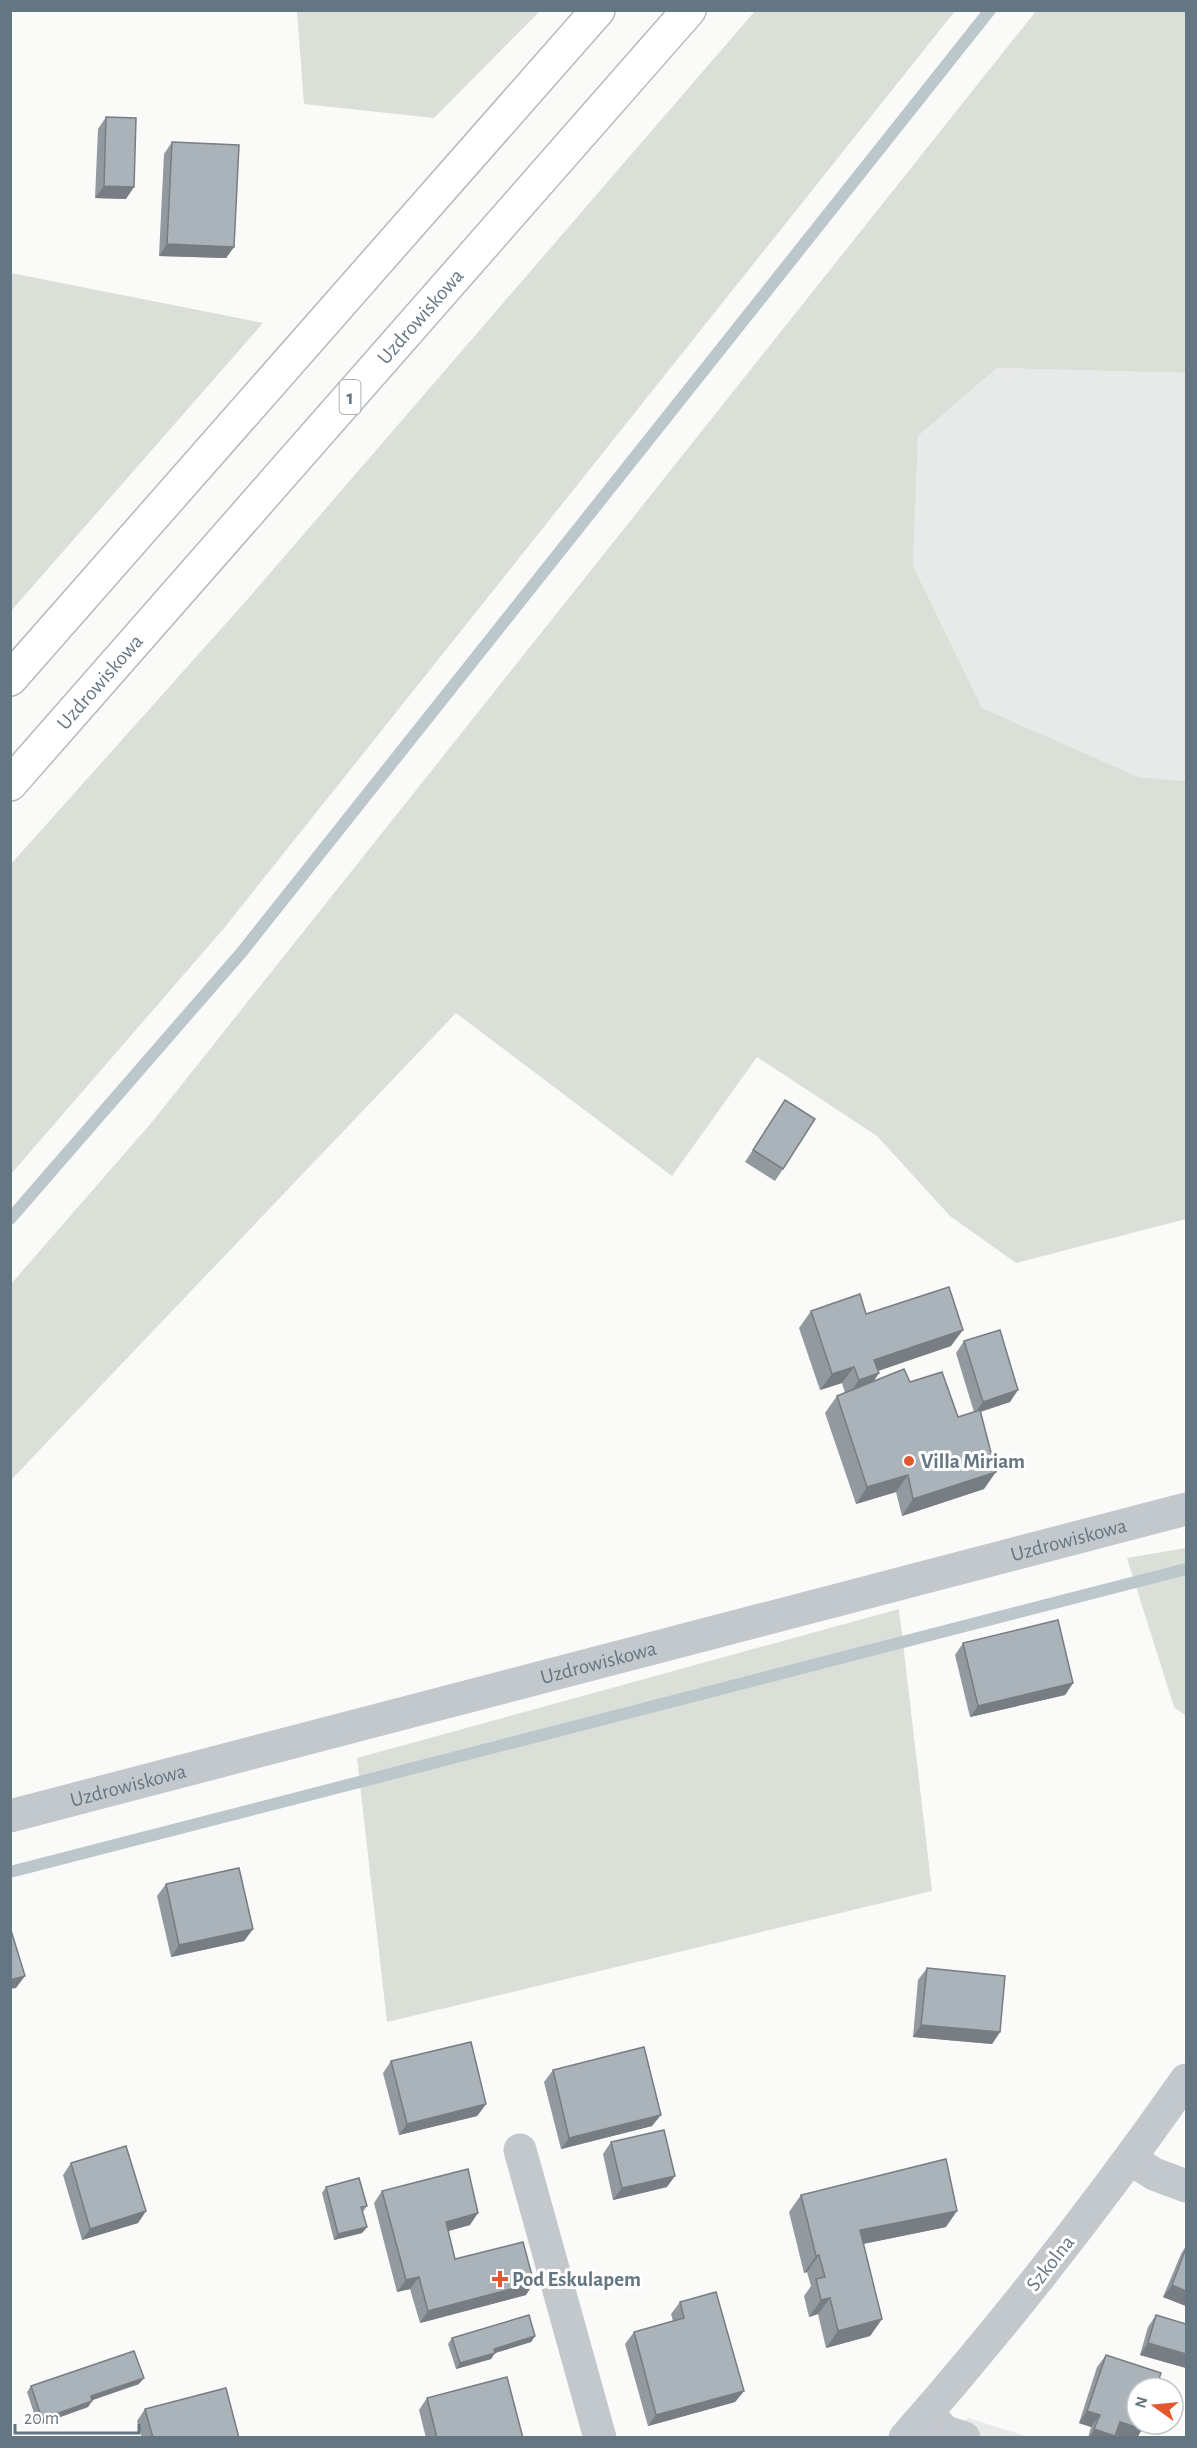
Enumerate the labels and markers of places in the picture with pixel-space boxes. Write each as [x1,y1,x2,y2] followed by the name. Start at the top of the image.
[921,1451,1025,1472] place label: Villa Miriam
[902,1454,916,1468] marker: Villa Miriam
[512,2269,641,2290] place label: Pod Eskulapem
[493,2272,507,2286] marker: Pod Eskulapem

